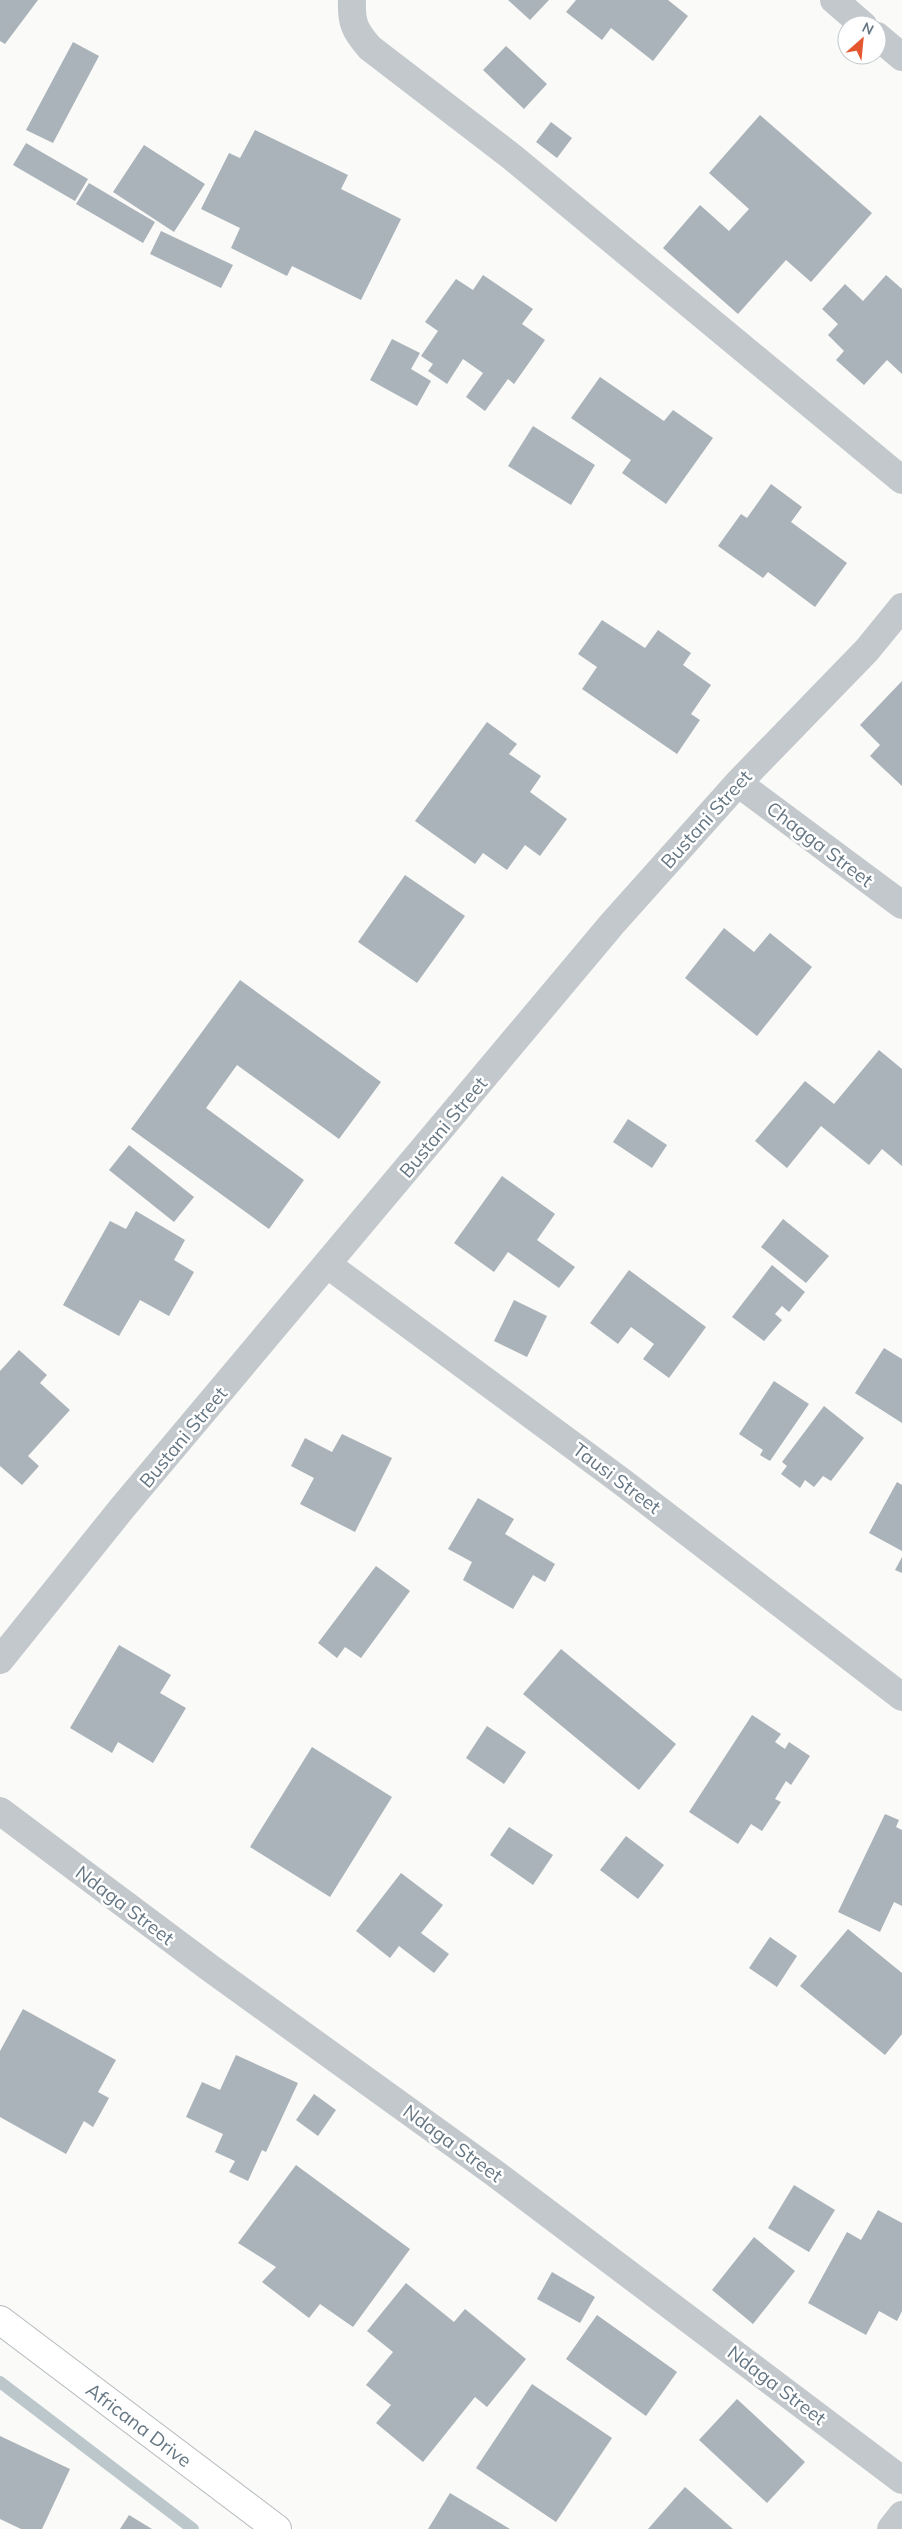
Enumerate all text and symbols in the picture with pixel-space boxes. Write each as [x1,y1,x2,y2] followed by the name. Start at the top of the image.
[837,15,887,65] north arrow
[859,18,877,39] text: N
[655,764,757,873] street label: Bustani Street
[762,796,878,892] street label: Chagga Street
[394,1071,492,1182] street label: Bustani Street
[134,1381,232,1492] street label: Bustani Street
[568,1437,666,1519] street label: Tausi Street
[71,1860,179,1950] street label: Ndaga Street
[398,2099,508,2187] street label: Ndaga Street
[723,2340,831,2430] street label: Ndaga Street
[81,2377,196,2472] street label: Africana Drive

